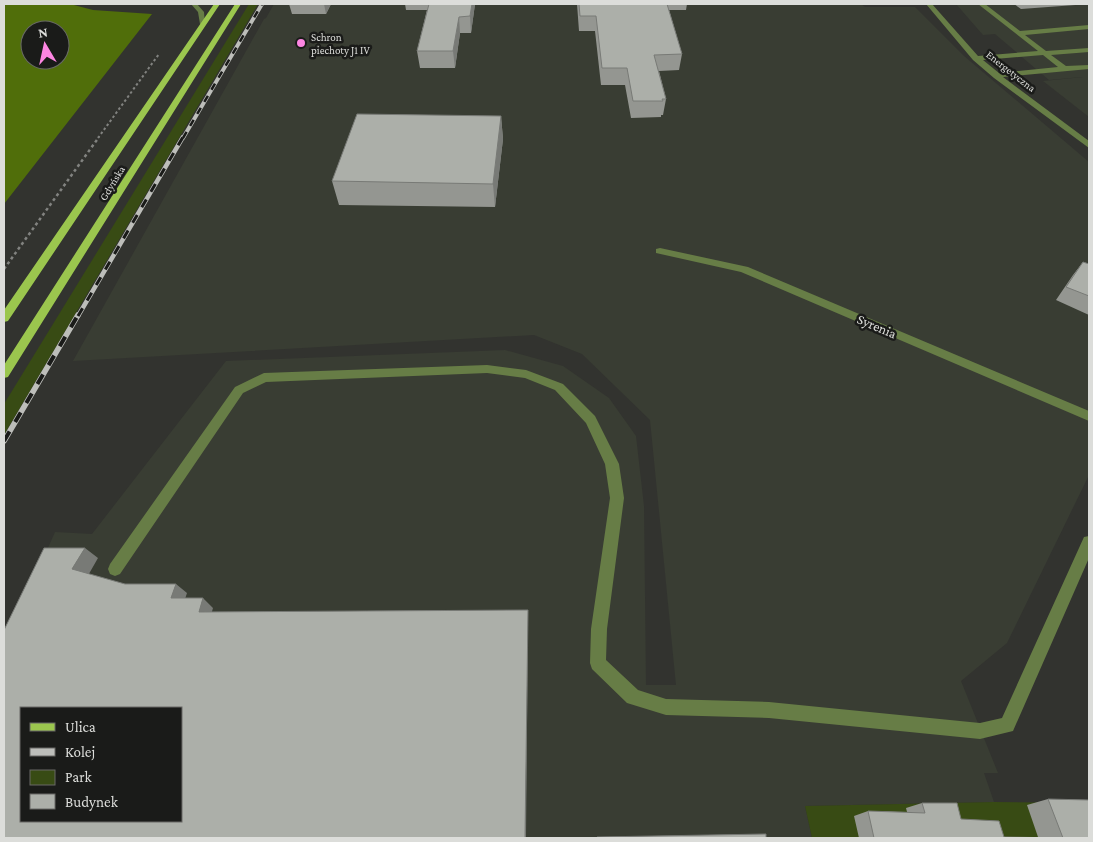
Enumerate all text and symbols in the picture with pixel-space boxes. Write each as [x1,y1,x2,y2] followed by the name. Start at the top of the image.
[20,20,70,70] north arrow
[37,23,49,41] text: N
[311,31,370,57] place label: Schron piechoty J1 IV
[295,37,307,49] marker: Schron piechoty J1 IV
[983,48,1038,95] street label: Energetyczna
[97,164,128,203] street label: Gdyńska
[855,311,900,342] street label: Syrenia
[20,707,182,822] legend
[65,719,96,735] text: Ulica
[65,744,95,761] text: Kolej
[65,769,92,785] text: Park
[65,794,119,811] text: Budynek

